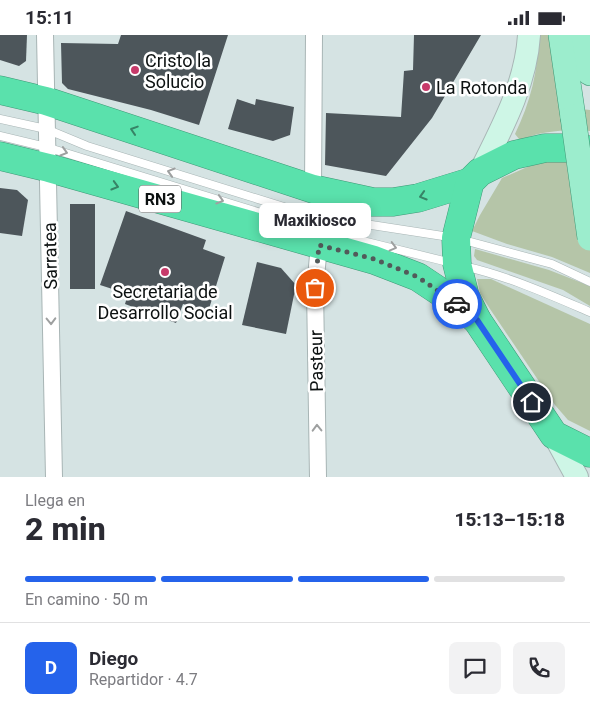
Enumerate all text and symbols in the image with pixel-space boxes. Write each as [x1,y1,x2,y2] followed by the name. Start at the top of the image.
[25,6,74,29] text: 15:11
[145,50,211,92] place label: Cristo la Solucio
[129,64,141,76] marker: Cristo la Solucio
[436,77,527,98] place label: La Rotonda
[420,81,432,93] marker: La Rotonda
[130,126,138,136] one-way arrow
[60,147,68,157] one-way arrow
[167,168,175,178] one-way arrow
[110,181,118,191] one-way arrow
[139,185,181,213] road number: RN3
[420,191,428,201] one-way arrow
[215,194,223,204] one-way arrow
[259,203,371,238] callout: Maxikiosco
[274,211,356,230] text: Maxikiosco
[39,222,61,290] street label: Sarratea
[389,242,397,252] one-way arrow
[159,266,171,278] marker: Secretaria de Desarrollo Social
[294,267,336,309] pin
[301,274,329,302] icon: bag
[432,279,482,329] courier
[97,281,233,323] place label: Secretaria de Desarrollo Social
[443,290,471,318] icon: car
[46,318,56,325] one-way arrow
[305,330,327,392] street label: Pasteur
[511,381,553,423] pin
[518,388,546,416] icon: home
[312,424,322,432] one-way arrow
[25,491,85,510] text: Llega en
[454,508,565,531] text: 15:13–15:18
[25,510,106,548] text: 2 min
[25,590,148,609] text: En camino · 50 m
[449,642,501,694] button: chat
[513,642,565,694] button: phone
[89,647,138,670] text: Diego
[45,656,57,679] text: D
[89,670,198,689] text: Repartidor · 4.7

